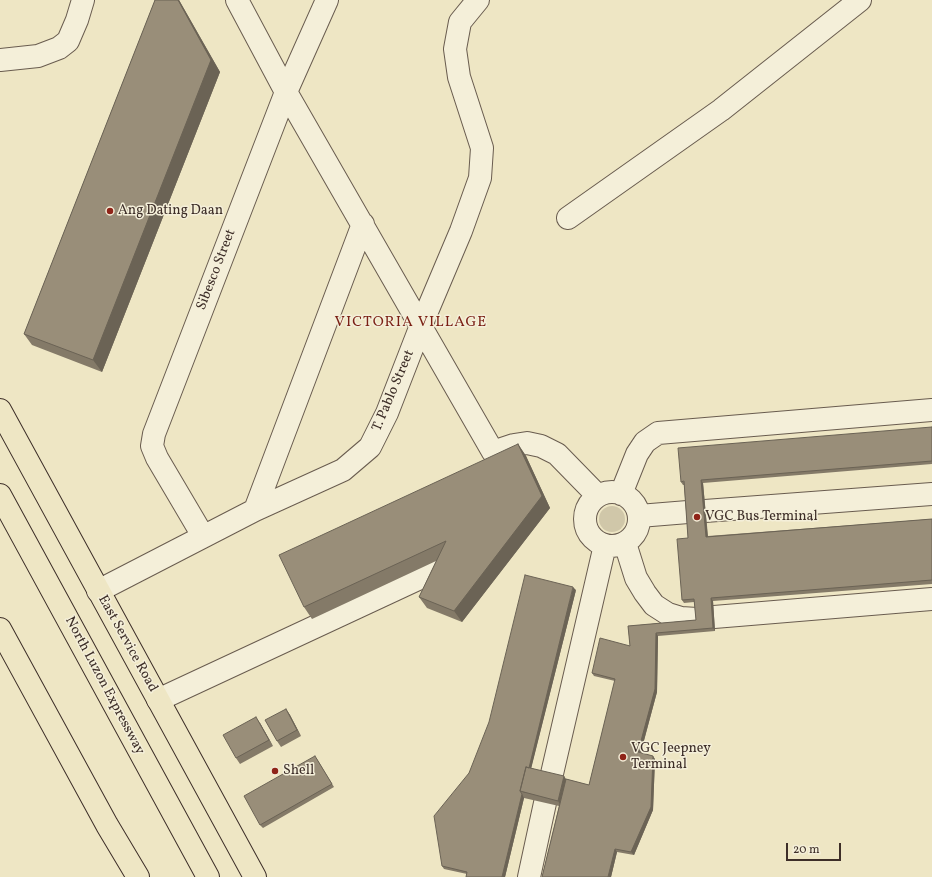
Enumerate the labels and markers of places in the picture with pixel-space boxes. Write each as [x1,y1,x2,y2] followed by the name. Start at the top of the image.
[118,203,223,219] place label: Ang Dating Daan
[105,206,115,216] marker: Ang Dating Daan
[705,509,818,525] place label: VGC Bus Terminal
[692,512,702,522] marker: VGC Bus Terminal
[631,741,711,774] place label: VGC Jeepney Terminal
[618,752,628,762] marker: VGC Jeepney Terminal
[283,763,314,779] place label: Shell
[270,766,280,776] marker: Shell

